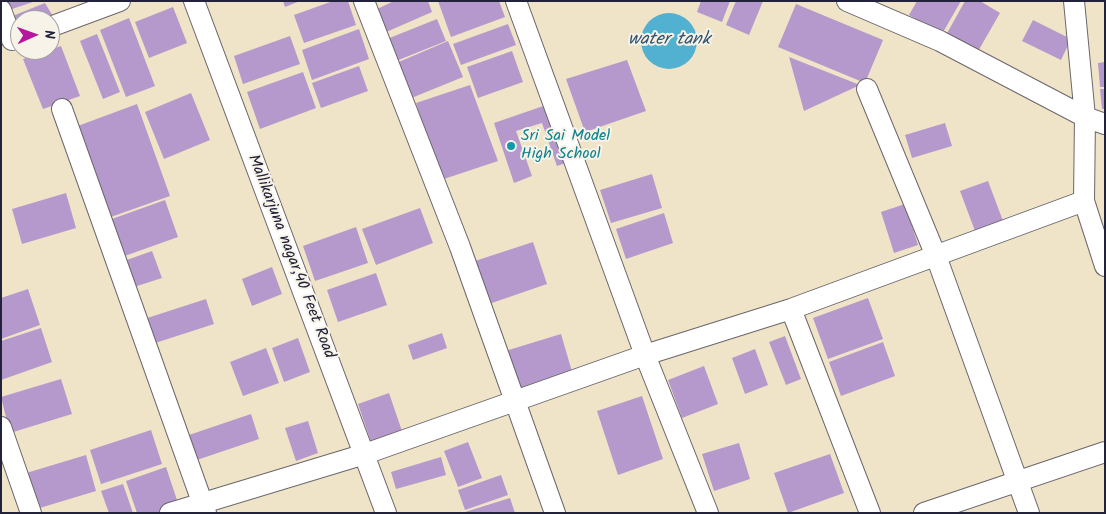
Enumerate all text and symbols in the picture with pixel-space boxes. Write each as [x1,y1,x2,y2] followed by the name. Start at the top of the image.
[10,10,60,60] north arrow
[38,30,60,39] text: N
[628,30,710,52] water label: water tank
[521,127,610,165] place label: Sri Sai Model High School
[505,140,517,152] marker: Sri Sai Model High School
[242,152,338,362] street label: Mallikarjuna nagar,40 Feet Road

